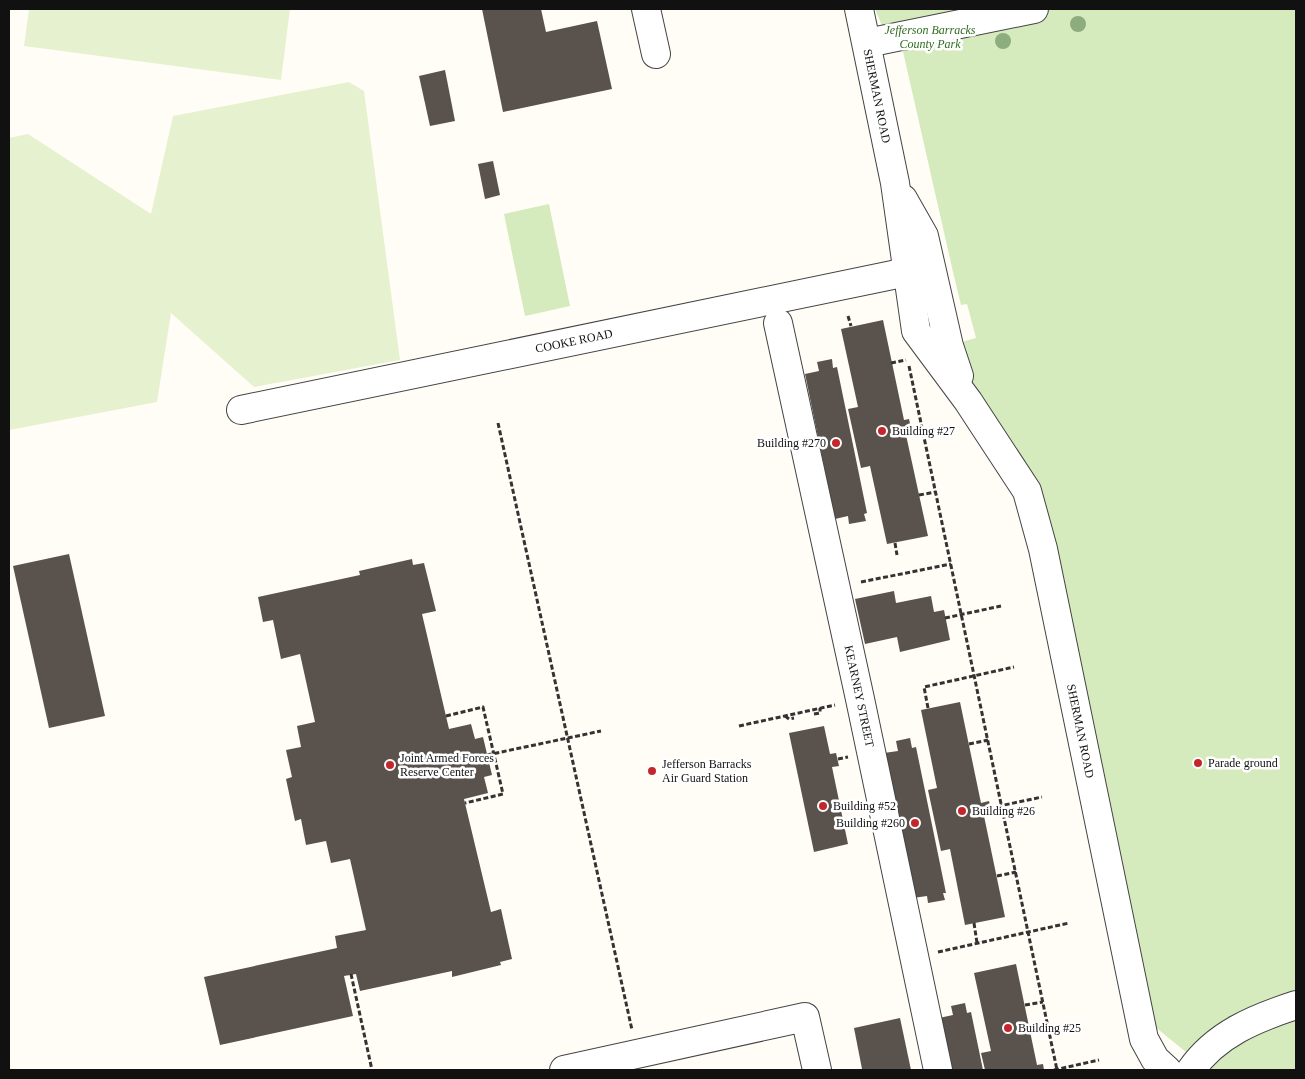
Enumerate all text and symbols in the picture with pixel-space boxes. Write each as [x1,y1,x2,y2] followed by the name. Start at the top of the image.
[885,23,976,51] park label: Jefferson Barracks County Park
[860,48,894,145] street label: SHERMAN ROAD
[534,326,614,356] street label: COOKE ROAD
[892,424,955,438] place label: Building #27
[876,425,888,437] marker: Building #27
[757,436,826,450] place label: Building #270
[830,437,842,449] marker: Building #270
[841,644,877,749] street label: KEARNEY STREET
[1064,683,1097,780] street label: SHERMAN ROAD
[400,751,494,779] place label: Joint Armed Forces Reserve Center
[1208,756,1278,770] place label: Parade ground
[662,757,752,785] place label: Jefferson Barracks Air Guard Station
[1192,757,1204,769] marker: Parade ground
[384,759,396,771] marker: Joint Armed Forces Reserve Center
[646,765,658,777] marker: Jefferson Barracks Air Guard Station
[833,799,896,813] place label: Building #52
[817,800,829,812] marker: Building #52
[972,804,1035,818] place label: Building #26
[956,805,968,817] marker: Building #26
[836,816,905,830] place label: Building #260
[909,817,921,829] marker: Building #260
[1018,1021,1081,1035] place label: Building #25
[1002,1022,1014,1034] marker: Building #25

